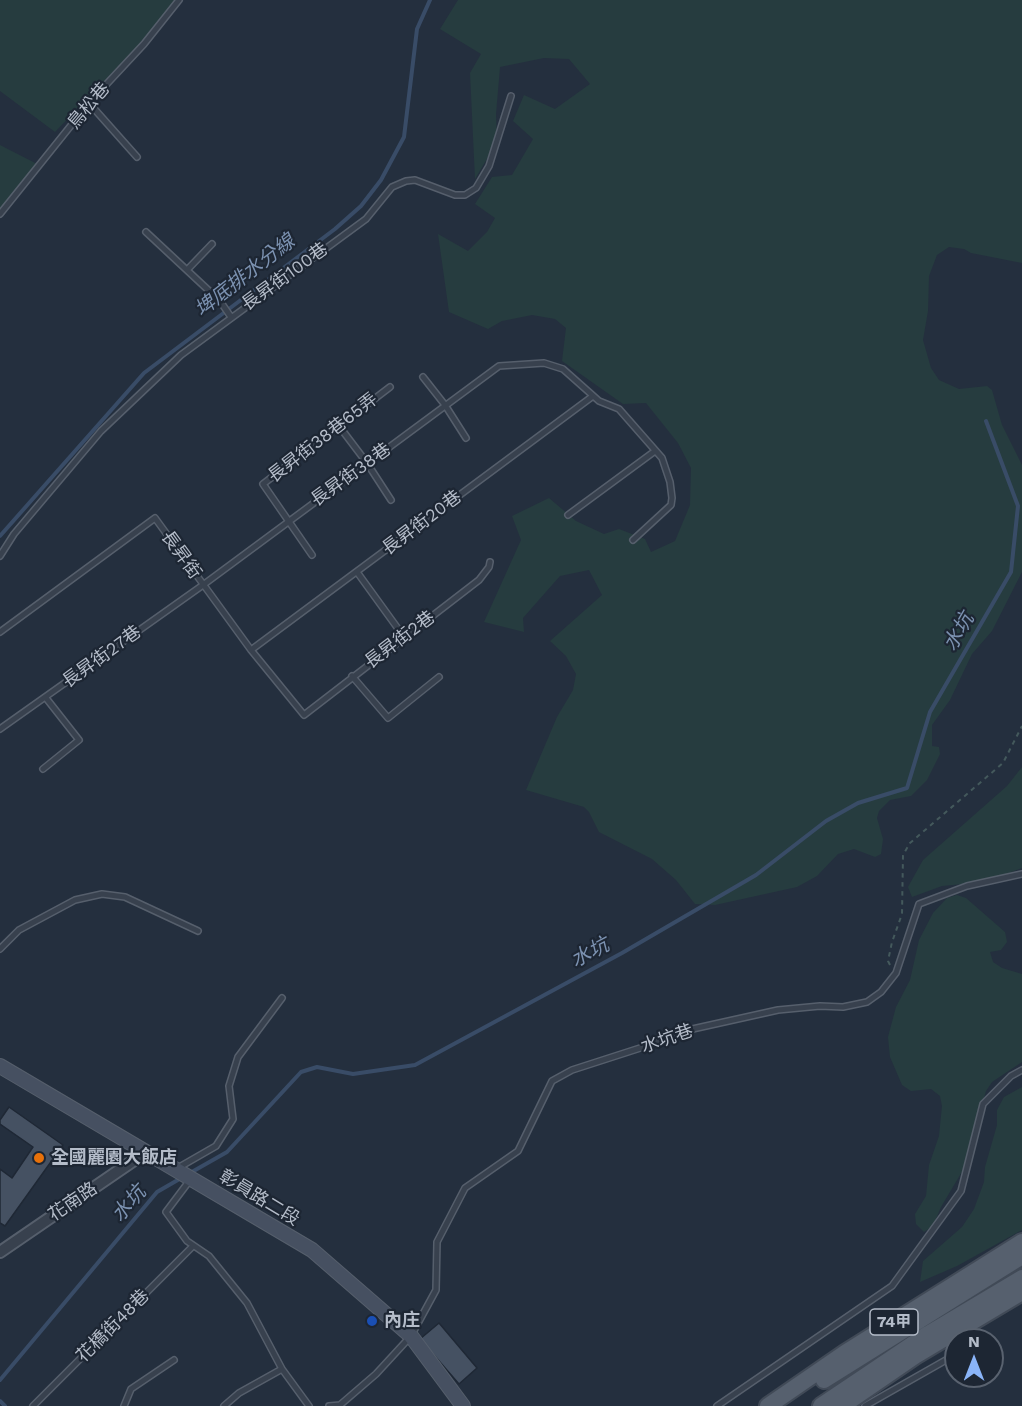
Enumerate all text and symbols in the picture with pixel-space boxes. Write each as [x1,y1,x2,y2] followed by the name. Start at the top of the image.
[63,78,115,134] street label: 鳥松巷
[190,230,300,322] water label: 埤底排水分線
[238,238,332,316] street label: 長昇街100巷
[264,389,382,487] street label: 長昇街38巷65弄
[307,439,395,511] street label: 長昇街38巷
[378,486,466,560] street label: 長昇街20巷
[156,527,206,583] street label: 長昇街
[361,607,439,673] street label: 長昇街2巷
[939,609,979,655] water label: 水坑
[58,621,146,693] street label: 長昇街27巷
[567,933,613,973] water label: 水坑
[638,1020,696,1058] street label: 水坑巷
[51,1147,177,1169] place label: 全國麗園大飯店
[32,1151,46,1165] marker: 全國麗園大飯店
[215,1166,303,1230] street label: 彰員路二段
[45,1178,101,1226] street label: 花南路
[107,1181,151,1227] water label: 水坑
[72,1285,154,1367] street label: 花橋街48巷
[870,1309,918,1335] road number: 74甲
[384,1310,420,1332] place label: 內庄
[365,1314,379,1328] marker: 內庄
[944,1328,1004,1388] north arrow
[968,1332,980,1351] text: N

